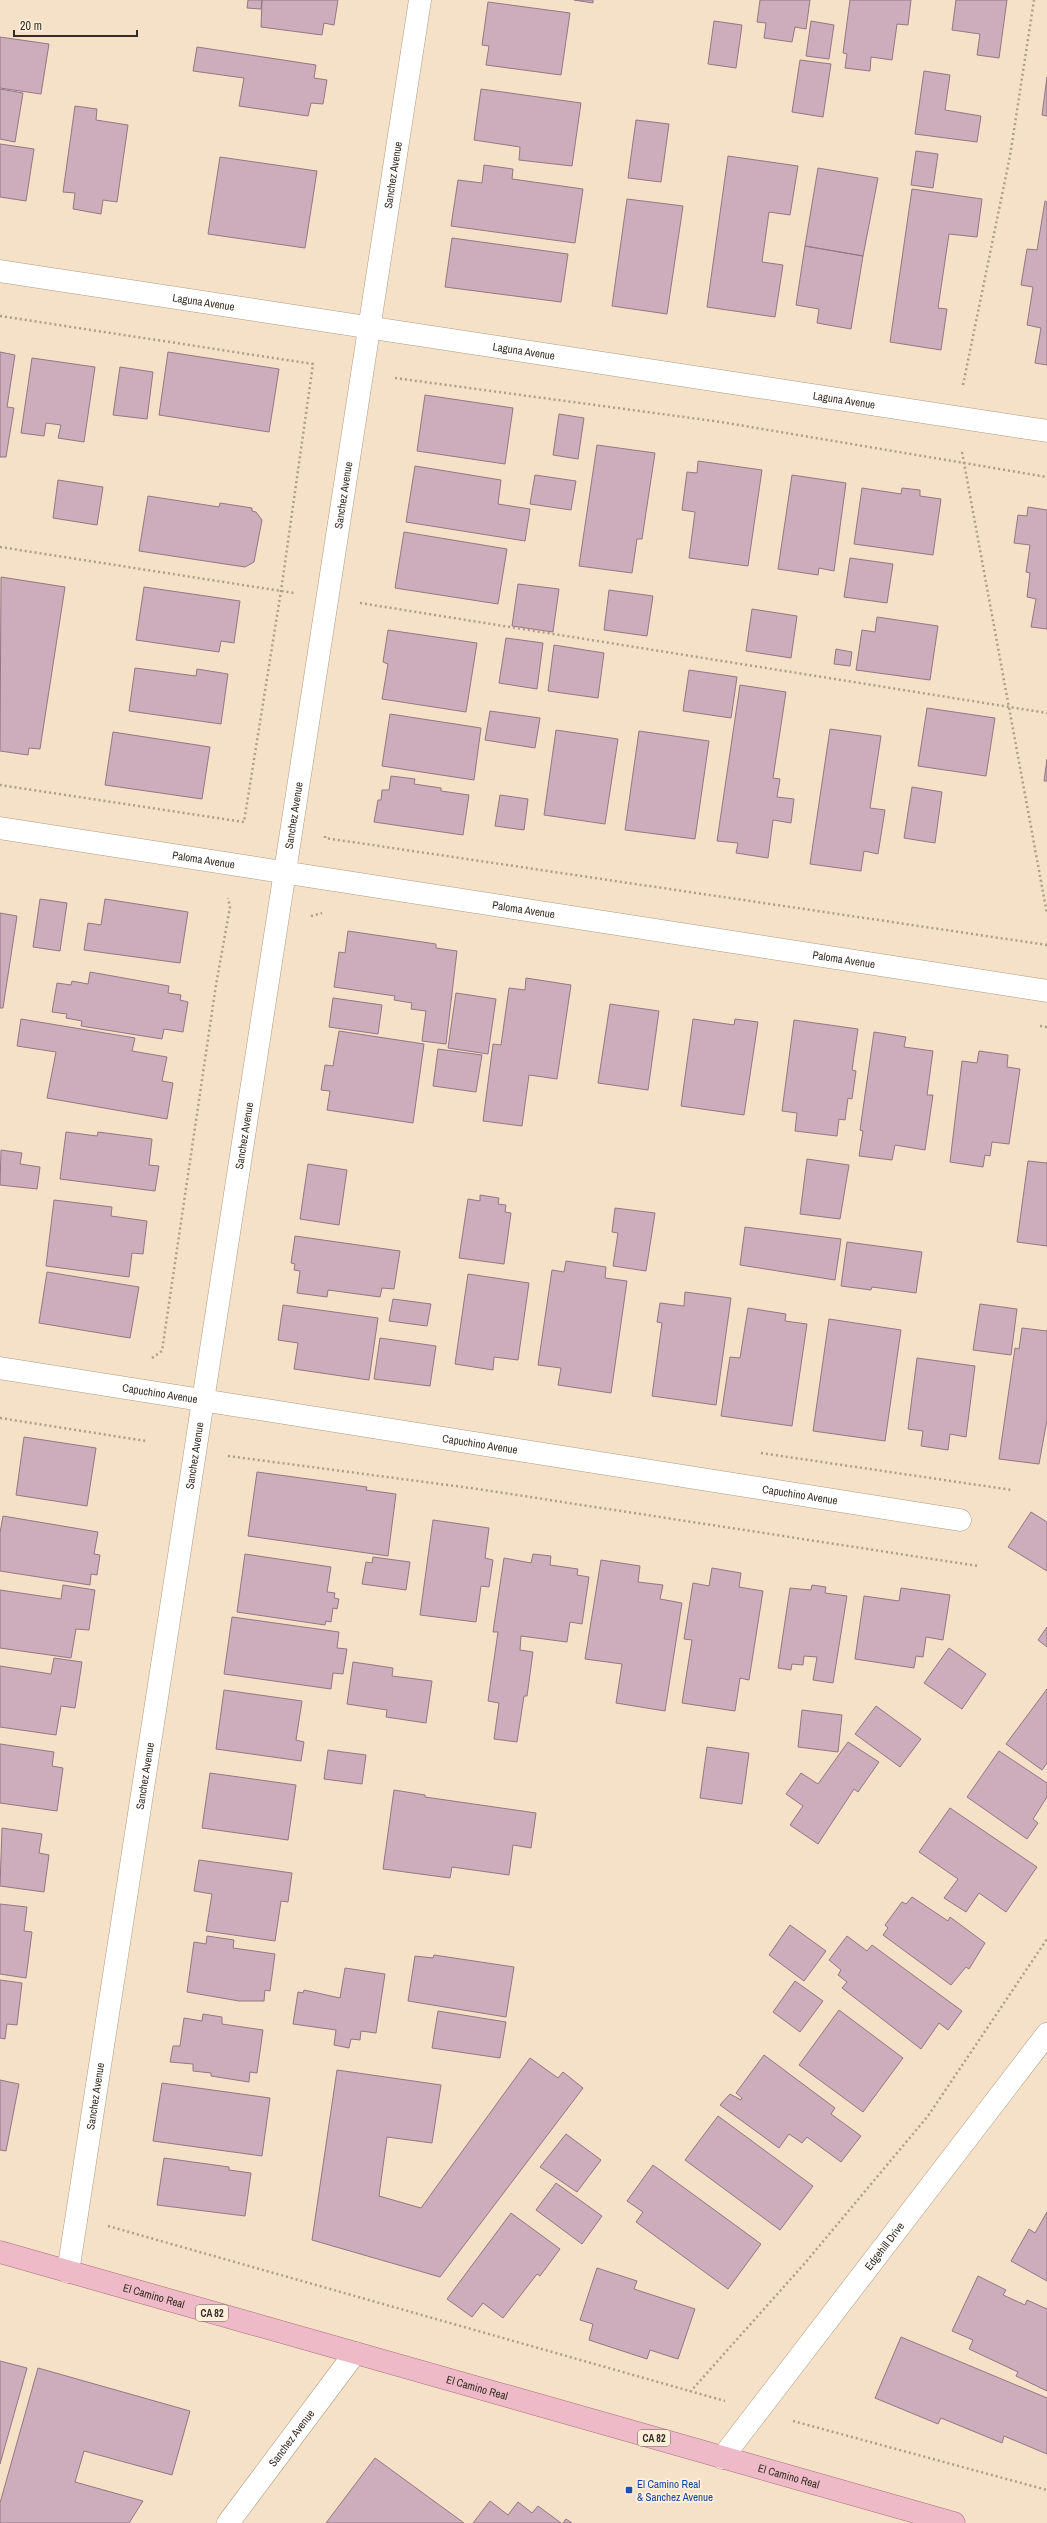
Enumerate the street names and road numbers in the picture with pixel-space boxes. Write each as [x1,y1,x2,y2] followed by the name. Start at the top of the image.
[381,140,405,210] street label: Sanchez Avenue
[172,290,236,314] street label: Laguna Avenue
[492,339,556,363] street label: Laguna Avenue
[812,388,876,412] street label: Laguna Avenue
[331,461,355,530] street label: Sanchez Avenue
[282,781,306,850] street label: Sanchez Avenue
[171,848,236,871] street label: Paloma Avenue
[491,898,556,921] street label: Paloma Avenue
[812,948,876,971] street label: Paloma Avenue
[232,1101,256,1170] street label: Sanchez Avenue
[121,1380,199,1406] street label: Capuchino Avenue
[182,1421,207,1490] street label: Sanchez Avenue
[441,1431,519,1457] street label: Capuchino Avenue
[761,1482,839,1508] street label: Capuchino Avenue
[133,1741,157,1810] street label: Sanchez Avenue
[83,2062,107,2131] street label: Sanchez Avenue
[862,2219,907,2273] street label: Edgehill Drive
[122,2280,186,2311] street label: El Camino Real
[196,2305,228,2321] road number: CA 82
[445,2372,509,2403] street label: El Camino Real
[266,2407,317,2469] street label: Sanchez Avenue
[638,2430,670,2446] road number: CA 82
[756,2461,821,2491] street label: El Camino Real

